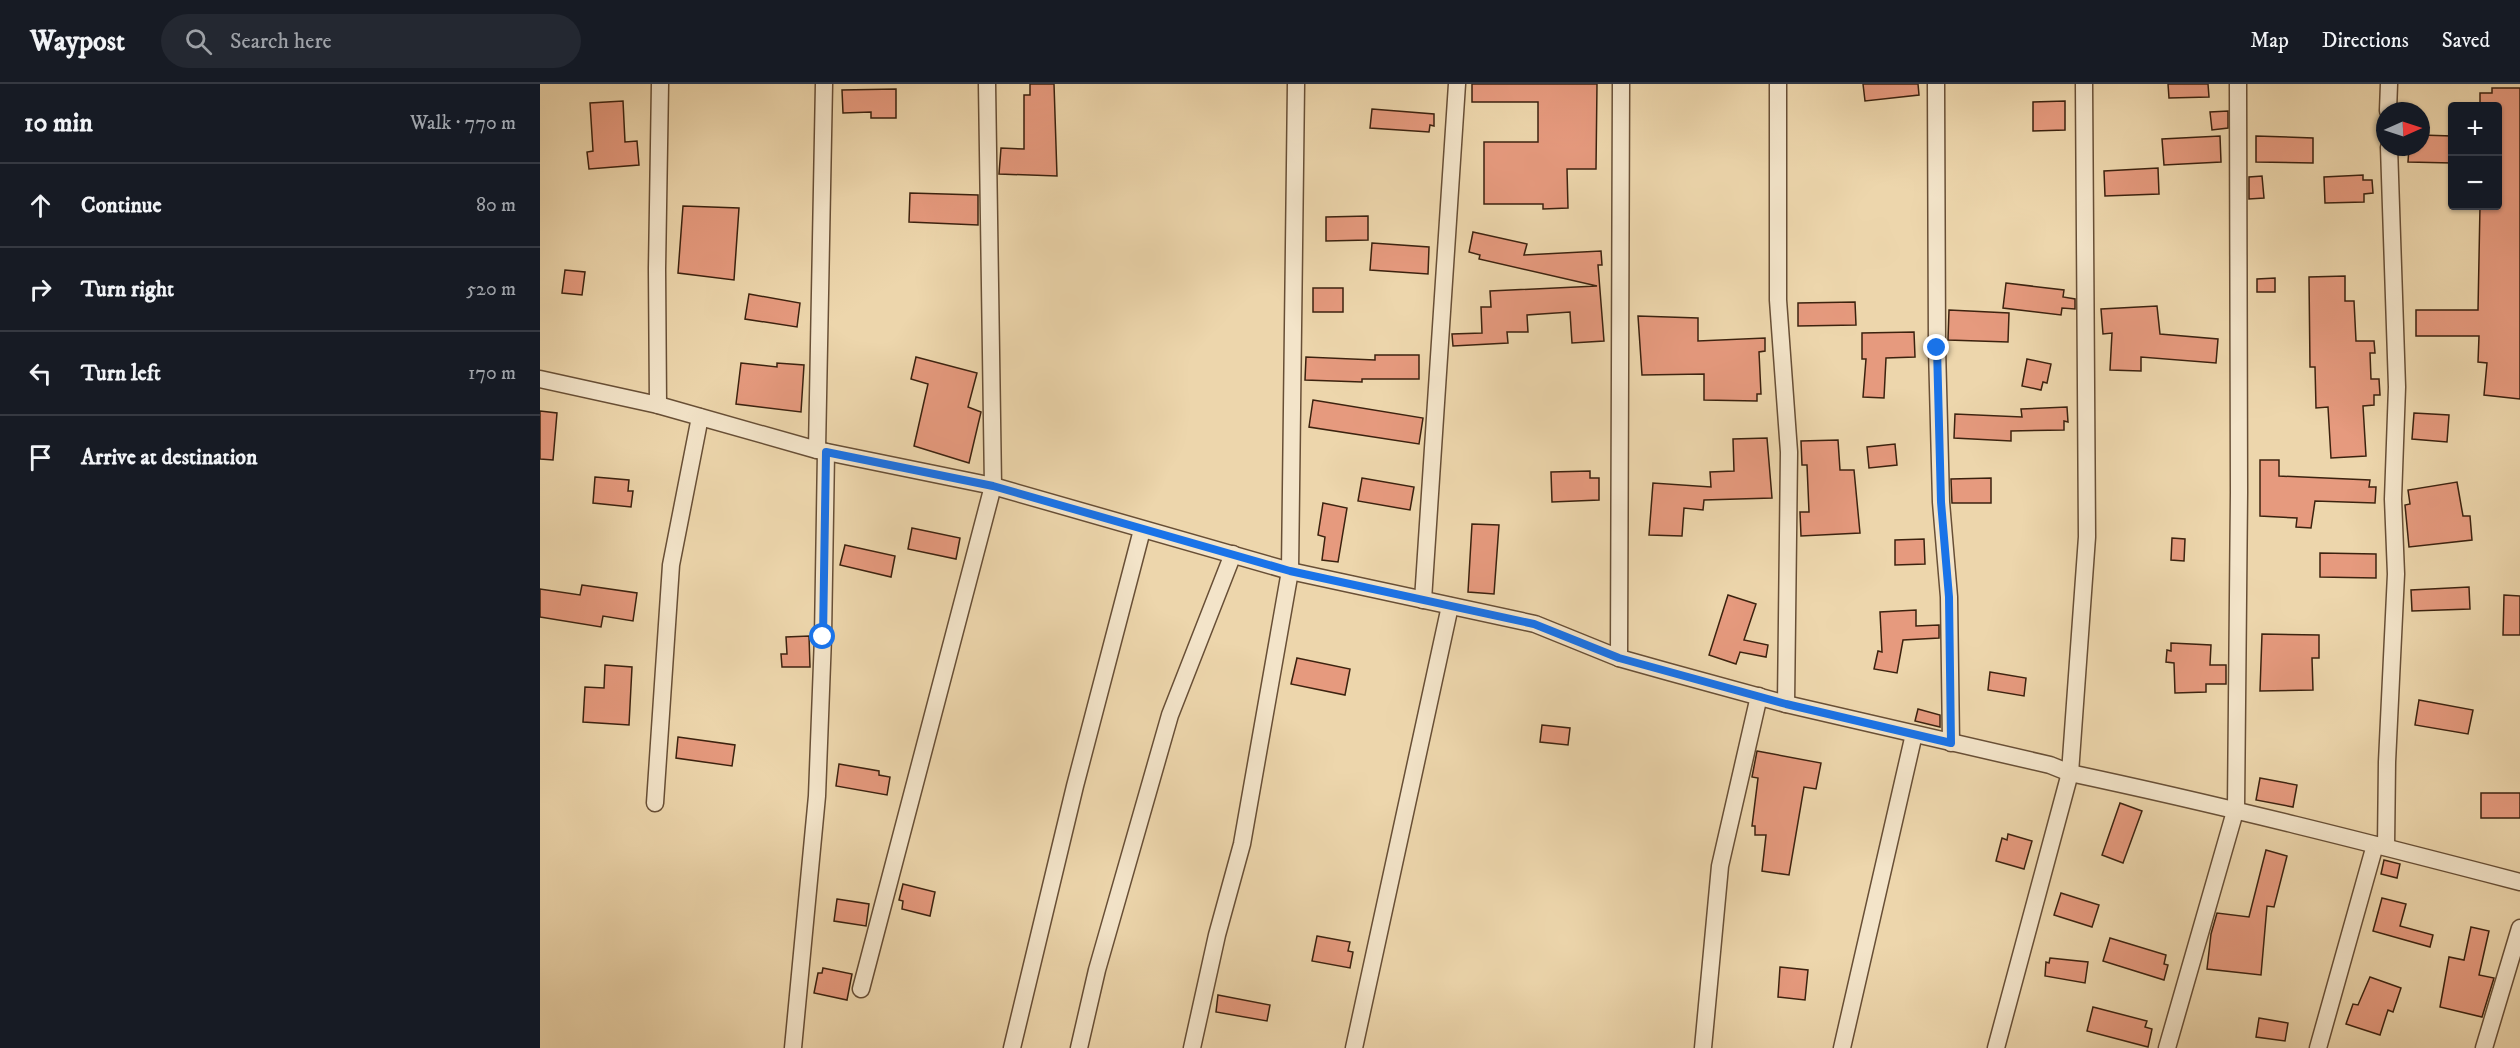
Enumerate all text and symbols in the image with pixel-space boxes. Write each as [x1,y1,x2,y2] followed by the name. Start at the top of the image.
[161,14,581,68] search box
[30,24,125,59] text: Waypost
[182,25,215,58] icon: search
[230,28,332,55] text: Search here
[2250,28,2289,54] text: Map
[2322,28,2409,54] text: Directions
[2442,28,2490,54] text: Saved
[2376,102,2430,156] north arrow
[2448,102,2502,210] map controls
[2448,102,2502,156] button: +
[24,107,93,140] text: 10 min
[410,111,516,136] text: Walk · 770 m
[2448,156,2502,210] button: −
[24,189,57,222] icon: ahead
[81,192,162,219] text: Continue
[476,193,516,218] text: 80 m
[24,273,57,306] icon: right
[81,276,174,303] text: Turn right
[466,277,516,302] text: 520 m
[1923,334,1949,360] route end
[24,357,57,390] icon: left
[81,360,161,387] text: Turn left
[468,361,516,386] text: 170 m
[24,441,57,474] icon: arrive
[81,444,258,471] text: Arrive at destination
[809,623,835,649] route start

